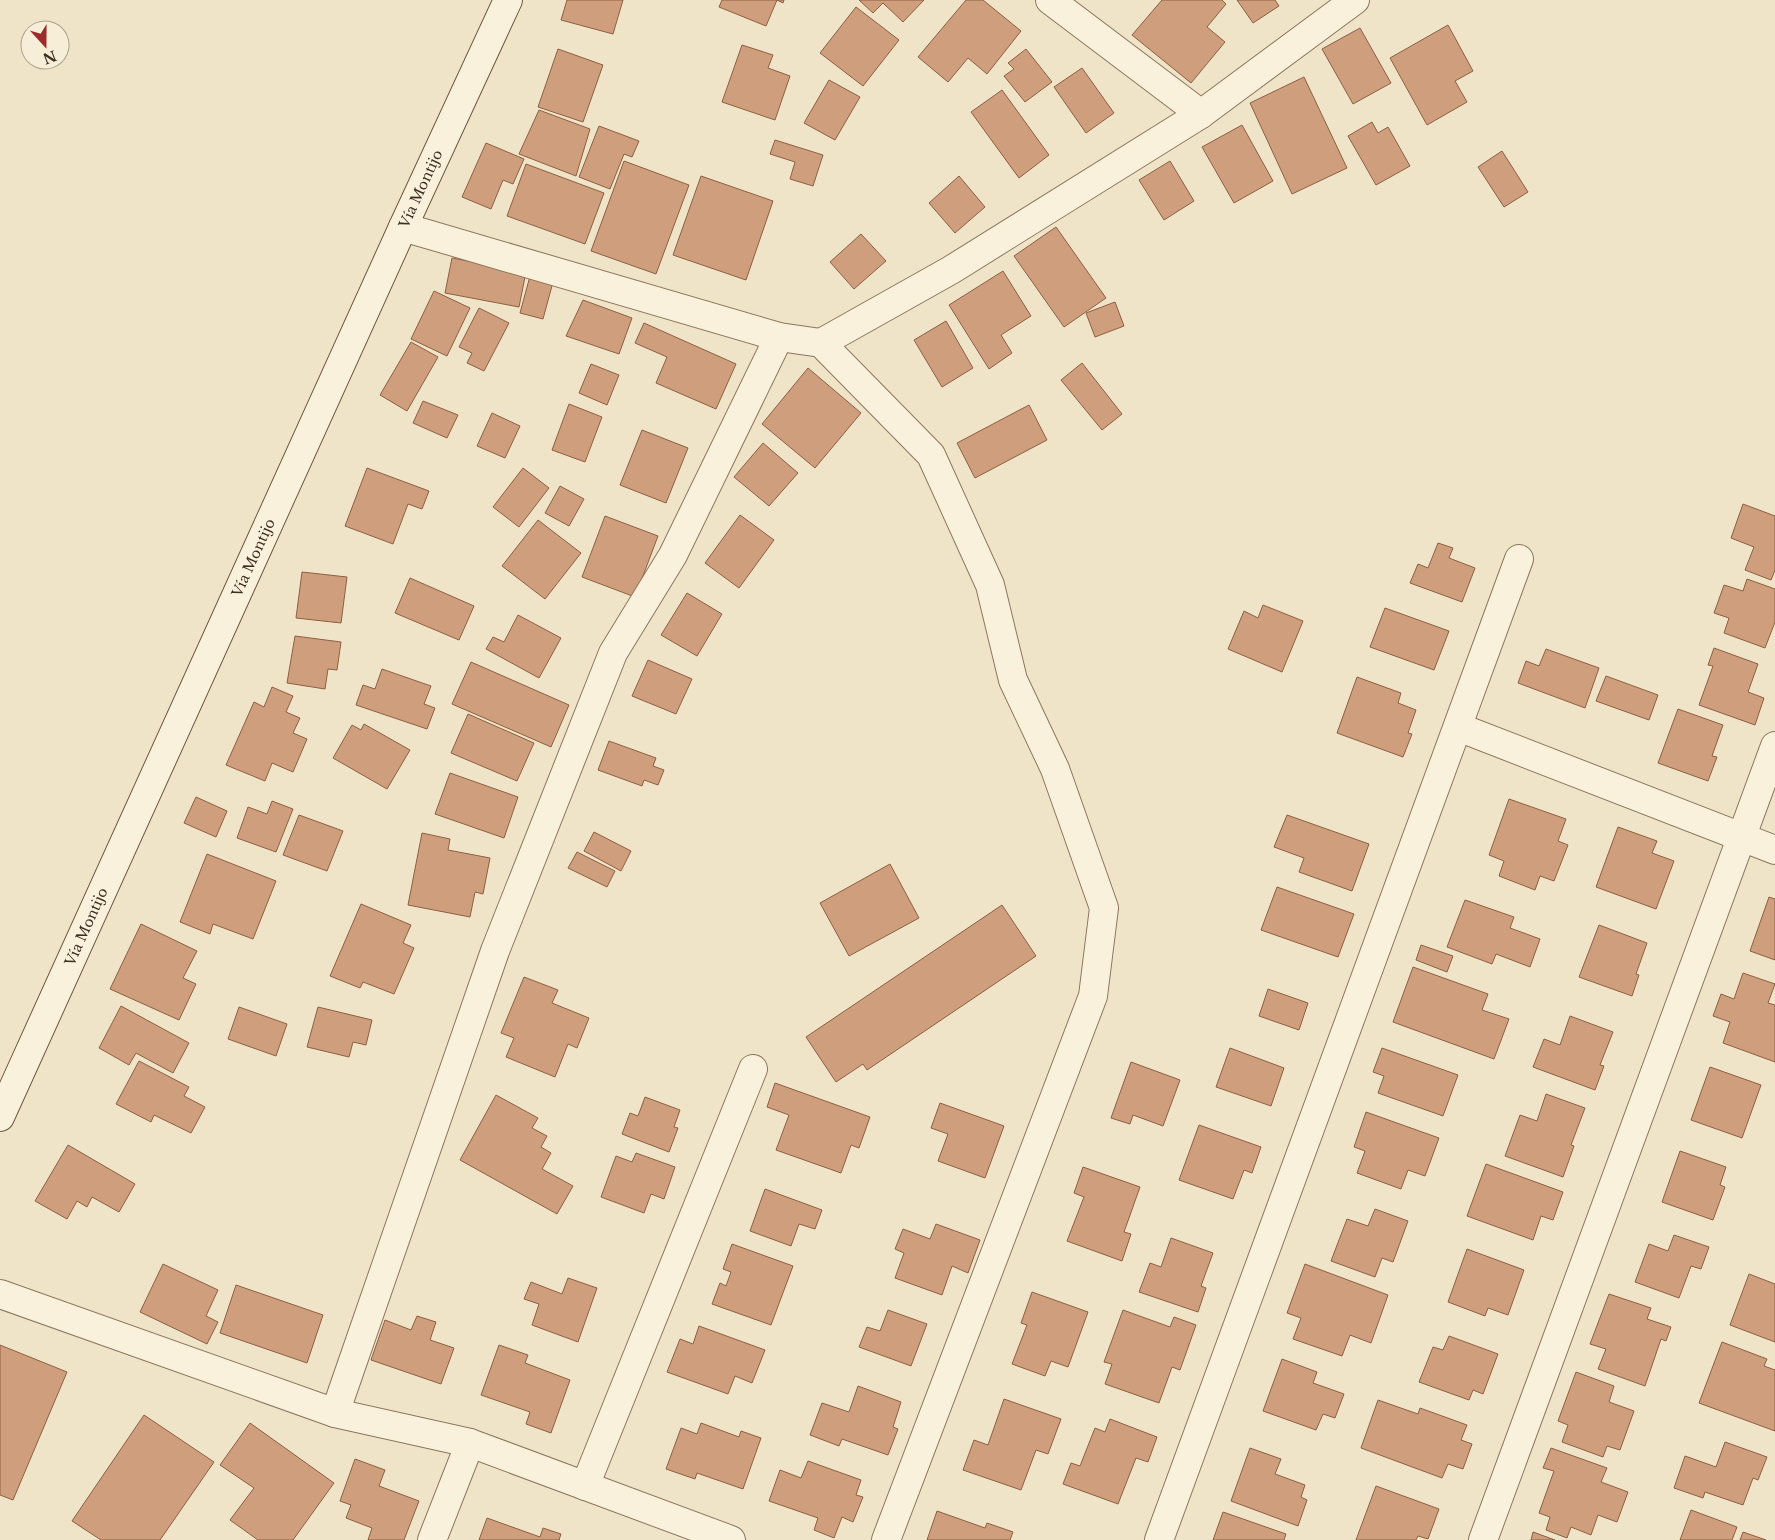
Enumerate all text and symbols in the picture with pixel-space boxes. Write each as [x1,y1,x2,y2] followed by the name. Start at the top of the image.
[20,20,70,70] north arrow
[40,46,59,68] text: N
[394,147,446,232] street label: Vía Montijo
[227,516,279,601] street label: Vía Montijo
[60,885,112,970] street label: Vía Montijo

